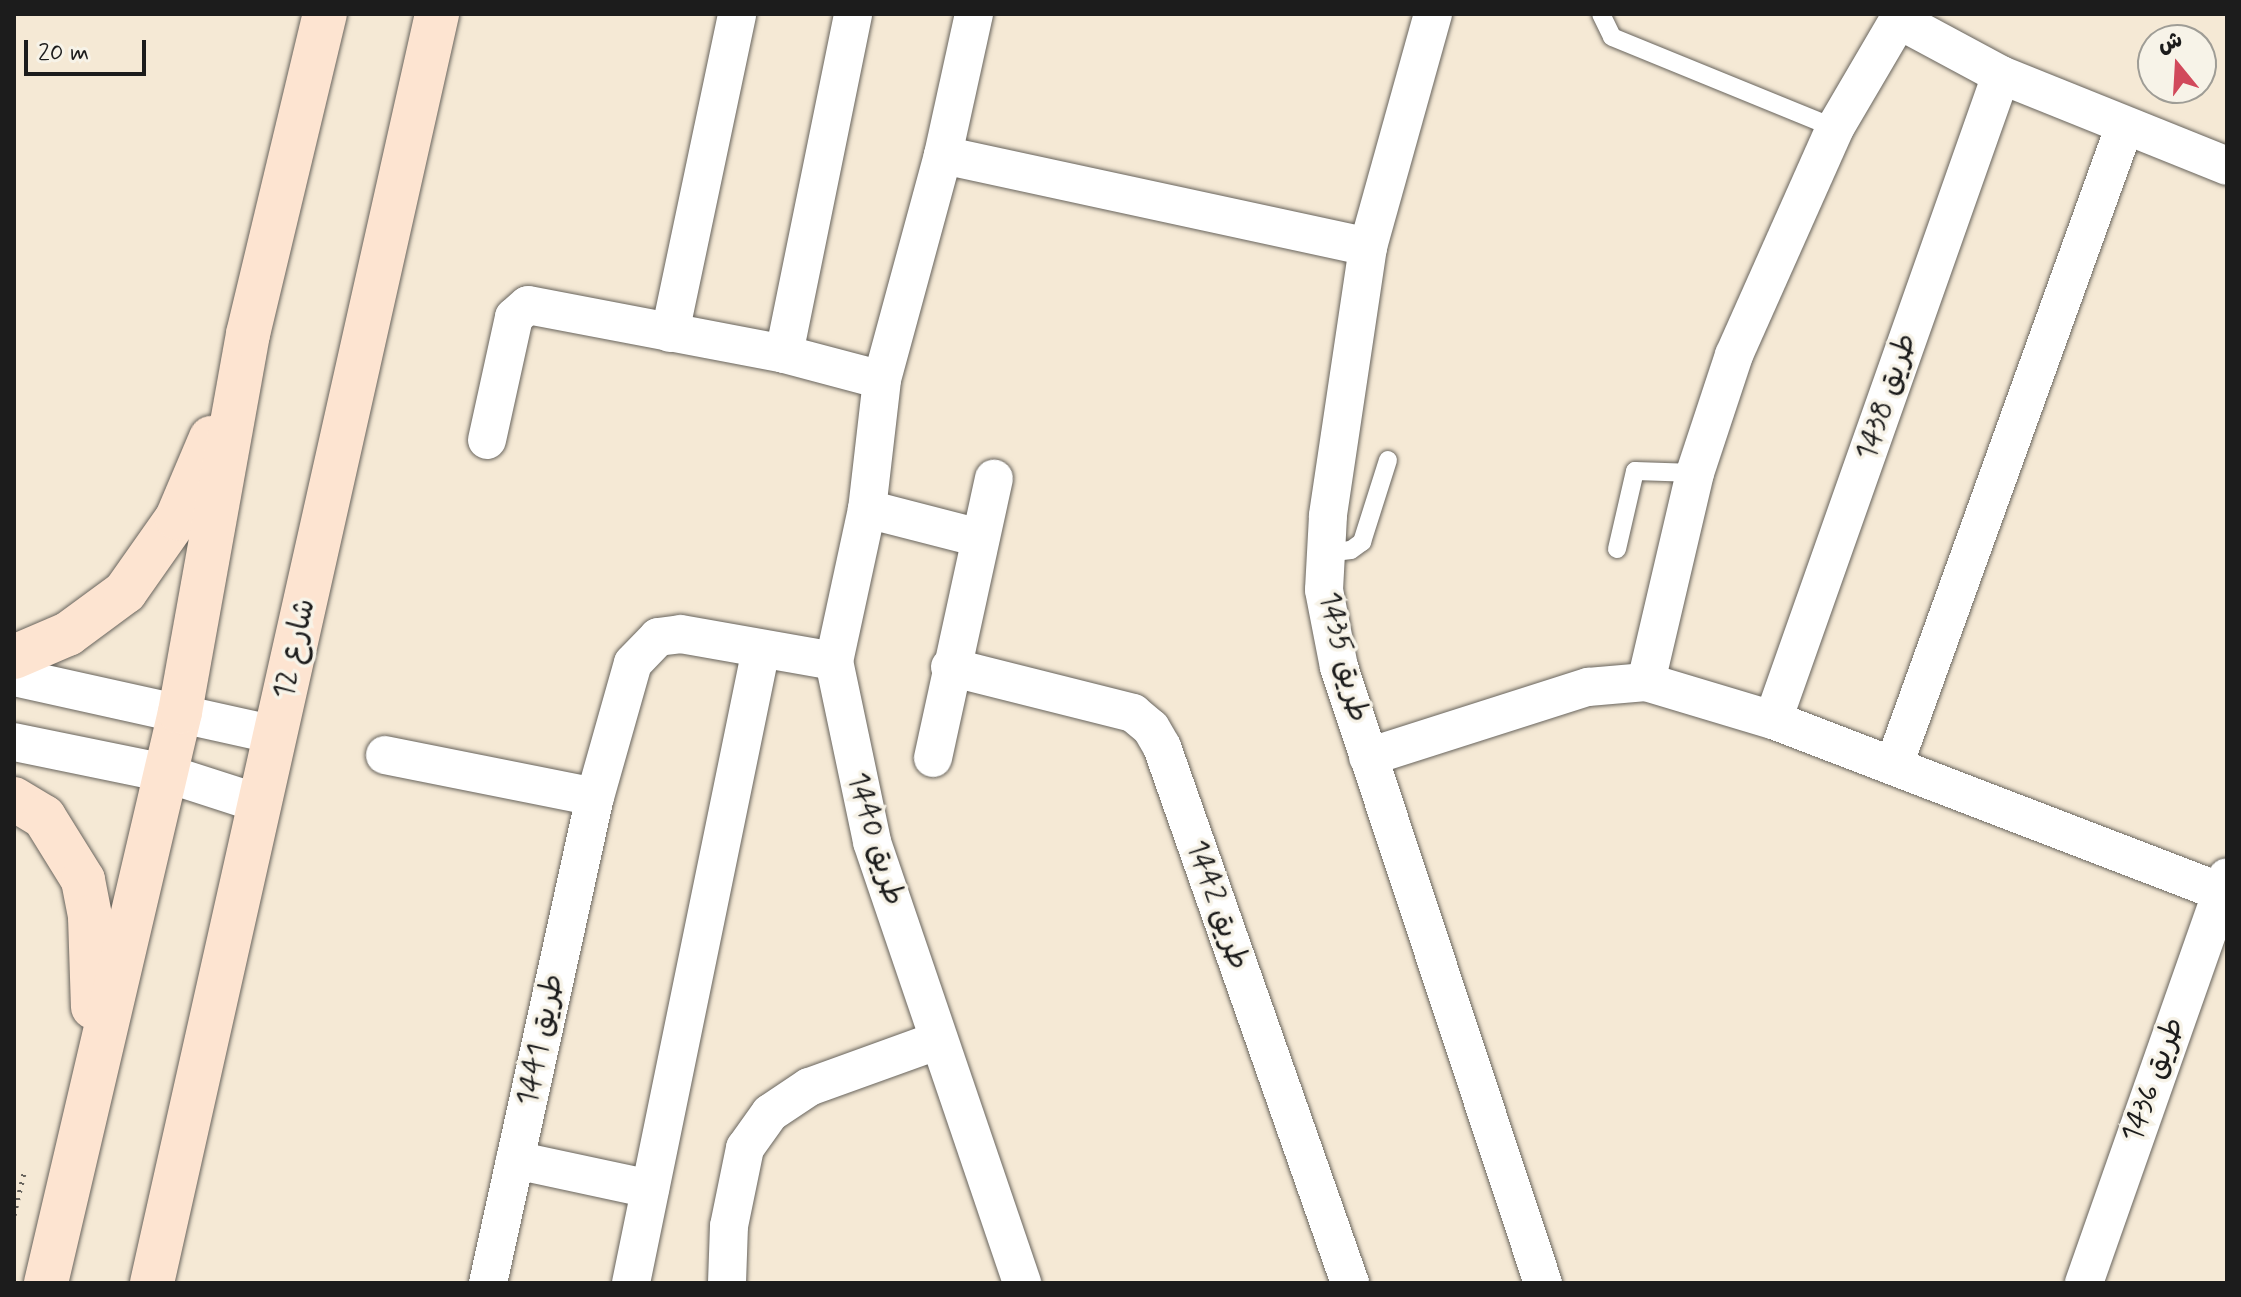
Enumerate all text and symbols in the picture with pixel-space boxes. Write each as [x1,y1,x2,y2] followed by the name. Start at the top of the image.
[28,24,150,74] scale bar
[2137,24,2217,104] north arrow
[2154,26,2186,60] text: ش
[38,38,89,69] text: 20 m
[1849,329,1925,465] street label: طريق 1438
[1311,588,1375,726] street label: طريق 1435
[266,595,324,703] street label: شارع 12
[839,768,911,910] street label: طريق 1440
[1178,835,1256,975] street label: طريق 1442
[509,971,573,1109] street label: طريق 1441
[2115,1013,2193,1147] street label: طريق 1436

